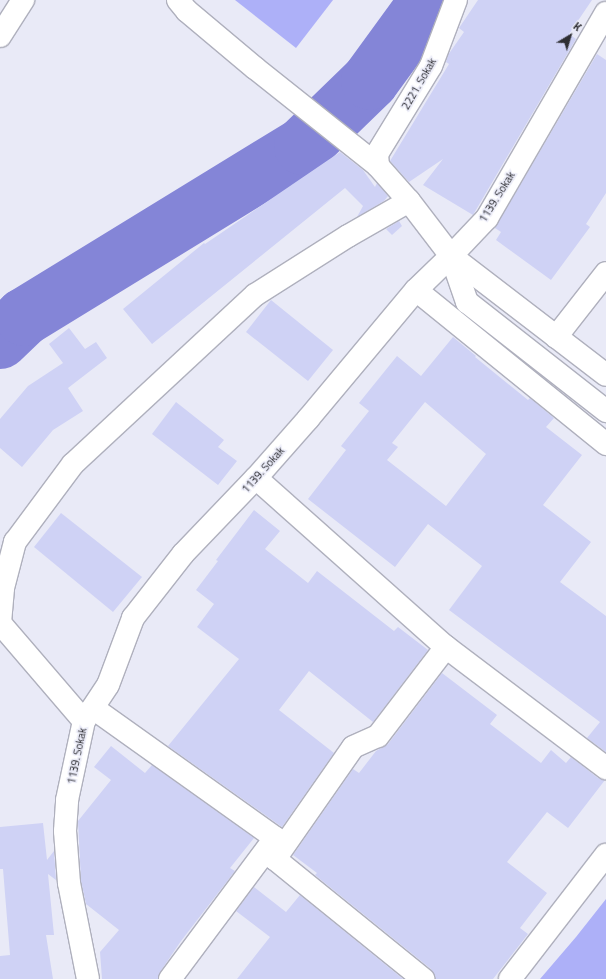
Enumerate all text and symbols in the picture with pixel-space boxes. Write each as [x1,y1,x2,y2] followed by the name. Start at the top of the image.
[550,16,590,56] north arrow
[570,18,585,35] text: K
[399,56,439,112] street label: 2221. Sokak
[476,169,518,225] street label: 1139. Sokak
[239,444,287,496] street label: 1139. Sokak
[65,727,89,785] street label: 1139. Sokak

